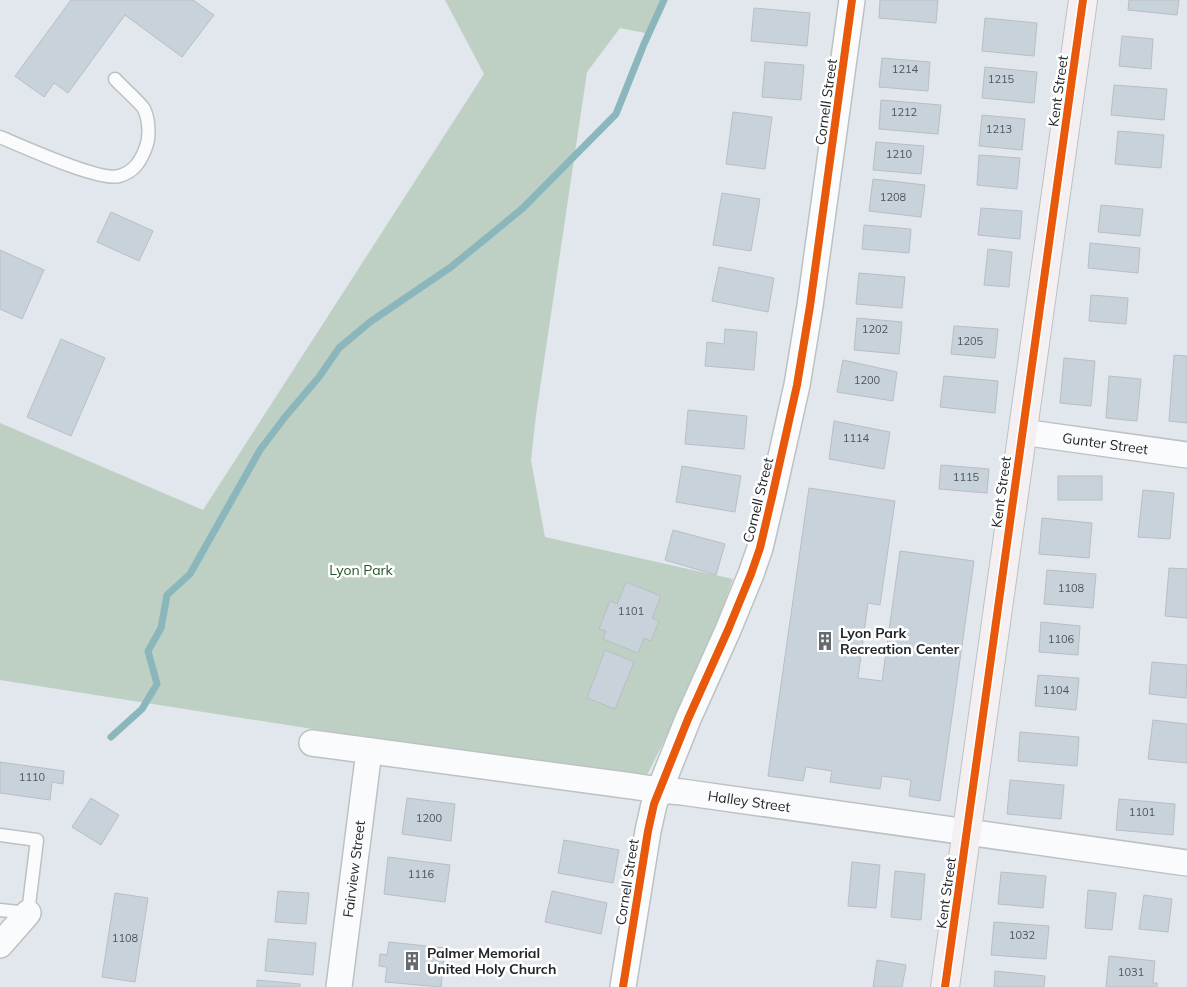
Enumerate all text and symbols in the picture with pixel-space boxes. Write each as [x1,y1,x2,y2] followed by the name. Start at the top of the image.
[1044,54,1072,128] street label: Kent Street
[811,58,841,146] street label: Cornell Street
[892,62,919,76] house number: 1214
[988,72,1015,86] house number: 1215
[891,105,918,119] house number: 1212
[986,122,1012,136] house number: 1213
[886,147,913,161] house number: 1210
[880,190,907,204] house number: 1208
[862,322,889,336] house number: 1202
[957,334,984,348] house number: 1205
[854,373,881,387] house number: 1200
[1061,429,1149,458] street label: Gunter Street
[843,431,870,445] house number: 1114
[987,455,1015,529] street label: Kent Street
[739,456,777,544] street label: Cornell Street
[953,470,980,484] house number: 1115
[329,561,394,579] park label: Lyon Park
[1058,581,1085,595] house number: 1108
[618,604,644,618] house number: 1101
[840,624,960,658] place label: Lyon Park Recreation Center
[814,630,836,652] building icon: Lyon Park Recreation Center
[1048,632,1075,646] house number: 1106
[1043,683,1070,697] house number: 1104
[19,770,46,784] house number: 1110
[707,787,792,816] street label: Halley Street
[1129,805,1155,819] house number: 1101
[416,811,443,825] house number: 1200
[339,819,369,919] street label: Fairview Street
[611,838,643,926] street label: Cornell Street
[932,856,960,930] street label: Kent Street
[408,867,435,881] house number: 1116
[1009,928,1036,942] house number: 1032
[112,931,139,945] house number: 1108
[427,944,556,978] place label: Palmer Memorial United Holy Church
[401,950,423,972] building icon: Palmer Memorial United Holy Church
[1118,965,1144,979] house number: 1031

